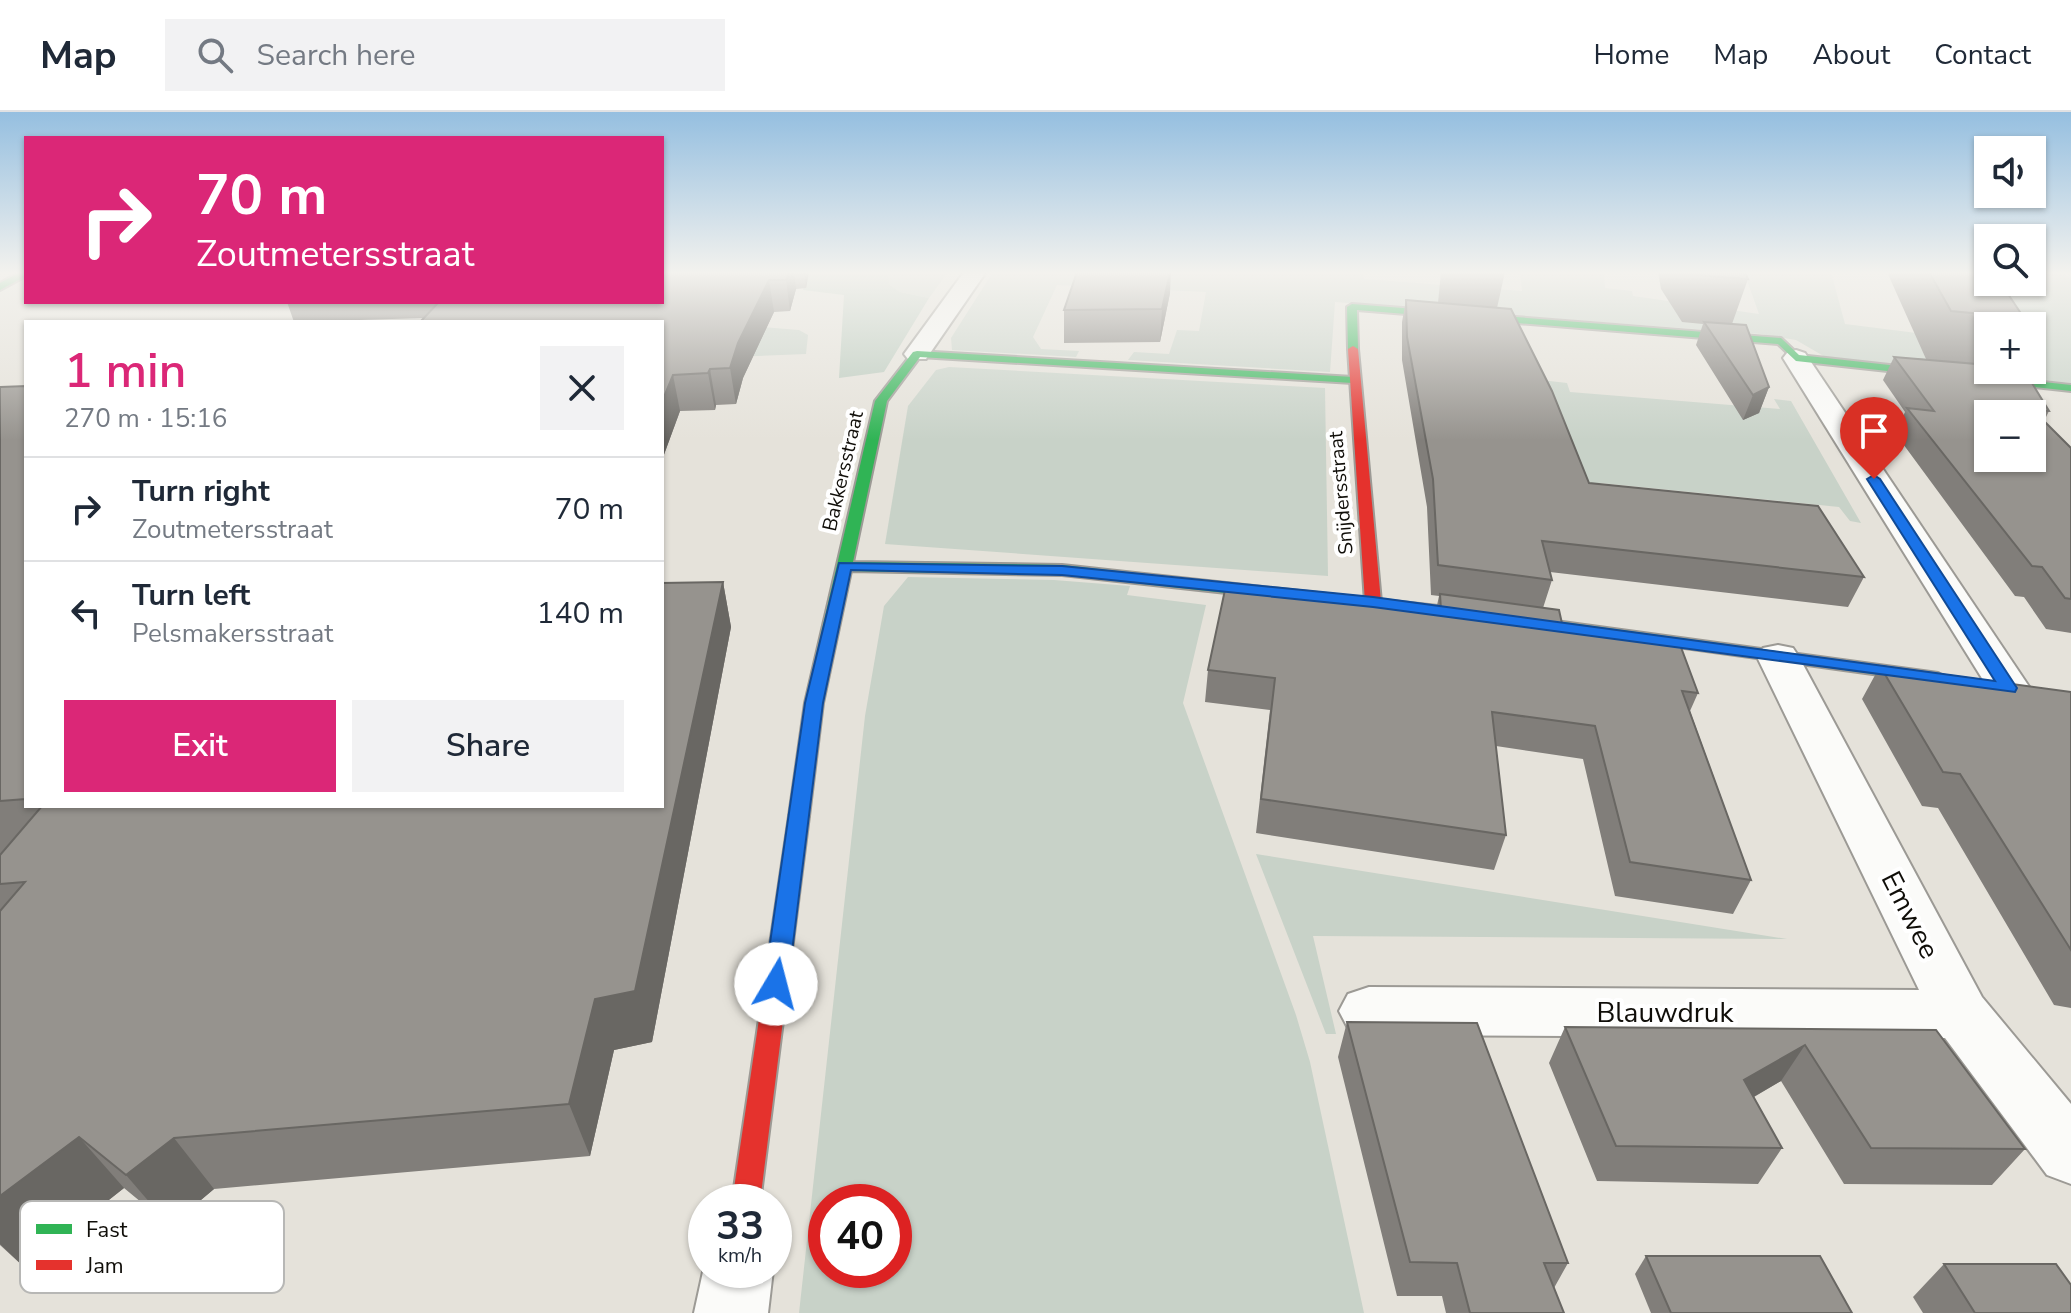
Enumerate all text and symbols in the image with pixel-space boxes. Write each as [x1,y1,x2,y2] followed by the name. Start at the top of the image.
[165,19,725,91] search box
[40,30,117,81] text: Map
[193,33,237,77] icon: search
[257,35,416,76] text: Search here
[1594,36,1669,74] text: Home
[1713,36,1768,74] text: Map
[1812,36,1890,74] text: About
[1934,36,2031,74] text: Contact
[1974,136,2046,472] map controls
[1974,136,2046,208] button: sound
[196,157,327,234] text: 70 m
[64,168,168,272] icon: right
[1974,224,2046,296] button: search
[196,230,474,279] text: Zoutmetersstraat
[1974,312,2046,384] button: +
[64,338,186,404] text: 1 min
[540,346,624,430] button: close
[1840,397,1908,479] pin
[1974,400,2046,472] button: −
[64,401,227,436] text: 270 m · 15:16
[816,407,870,534] street label: Bakkersstraat
[1852,409,1896,453] icon: arrive
[1322,429,1360,556] street label: Snijdersstraat
[132,471,270,512] text: Turn right
[64,487,108,531] icon: right
[555,489,624,530] text: 70 m
[132,512,333,547] text: Zoutmetersstraat
[132,575,250,616] text: Turn left
[64,591,108,635] icon: left
[537,593,624,634] text: 140 m
[132,616,333,651] text: Pelsmakersstraat
[64,700,336,792] button: Exit
[352,700,624,792] button: Share
[1872,865,1948,965] street label: Emwee
[734,942,818,1026] position arrow
[1596,994,1735,1032] street label: Blauwdruk
[808,1184,912,1288] speed limit sign: 40
[716,1199,764,1253] text: 33
[20,1201,284,1293] legend
[86,1215,128,1245] text: Fast
[718,1242,762,1269] text: km/h
[85,1251,124,1281] text: Jam

